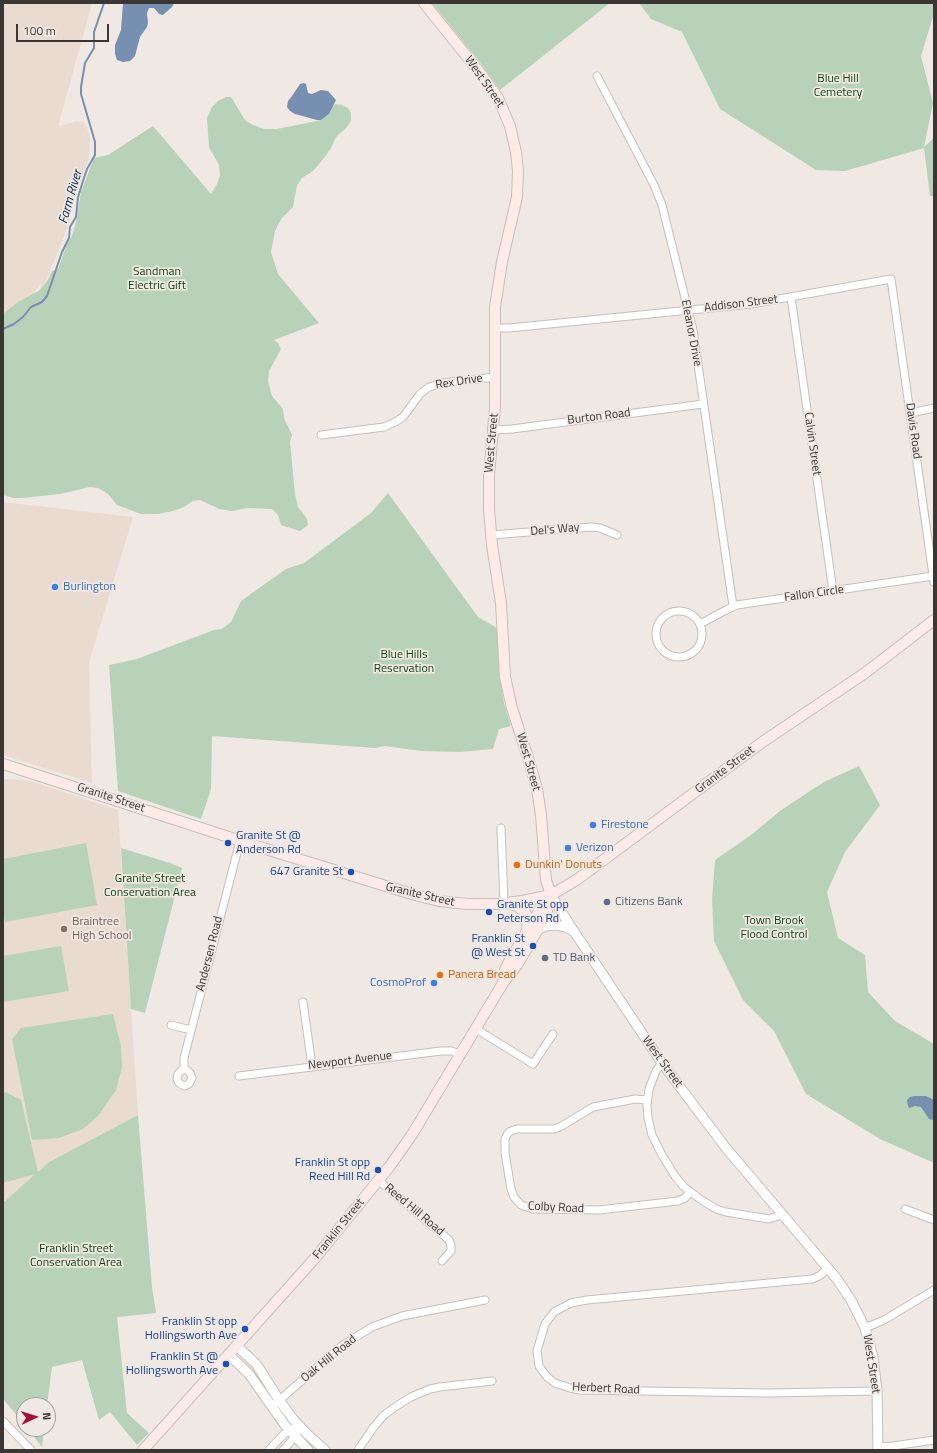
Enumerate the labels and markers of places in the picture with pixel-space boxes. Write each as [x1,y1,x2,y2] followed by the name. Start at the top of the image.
[63,580,116,594] place label: Burlington
[50,582,60,592] marker: Burlington
[601,818,649,832] place label: Firestone
[588,820,598,830] marker: Firestone
[236,829,301,857] place label: Granite St @ Anderson Rd
[223,838,233,848] marker: Granite St @ Anderson Rd
[576,841,614,855] place label: Verizon
[563,843,573,853] marker: Verizon
[525,858,602,872] place label: Dunkin' Donuts
[512,860,522,870] marker: Dunkin' Donuts
[270,865,343,879] place label: 647 Granite St
[346,867,356,877] marker: 647 Granite St
[615,895,683,909] place label: Citizens Bank
[602,897,612,907] marker: Citizens Bank
[497,898,569,926] place label: Granite St opp Peterson Rd
[484,907,494,917] marker: Granite St opp Peterson Rd
[72,915,132,943] place label: Braintree High School
[59,924,69,934] marker: Braintree High School
[471,932,525,960] place label: Franklin St @ West St
[528,941,538,951] marker: Franklin St @ West St
[553,951,595,965] place label: TD Bank
[540,953,550,963] marker: TD Bank
[448,968,516,982] place label: Panera Bread
[435,970,445,980] marker: Panera Bread
[370,976,426,990] place label: CosmoProf
[429,978,439,988] marker: CosmoProf
[295,1156,370,1184] place label: Franklin St opp Reed Hill Rd
[373,1165,383,1175] marker: Franklin St opp Reed Hill Rd
[145,1315,237,1343] place label: Franklin St opp Hollingsworth Ave
[240,1324,250,1334] marker: Franklin St opp Hollingsworth Ave
[126,1350,218,1378] place label: Franklin St @ Hollingsworth Ave
[221,1359,231,1369] marker: Franklin St @ Hollingsworth Ave

